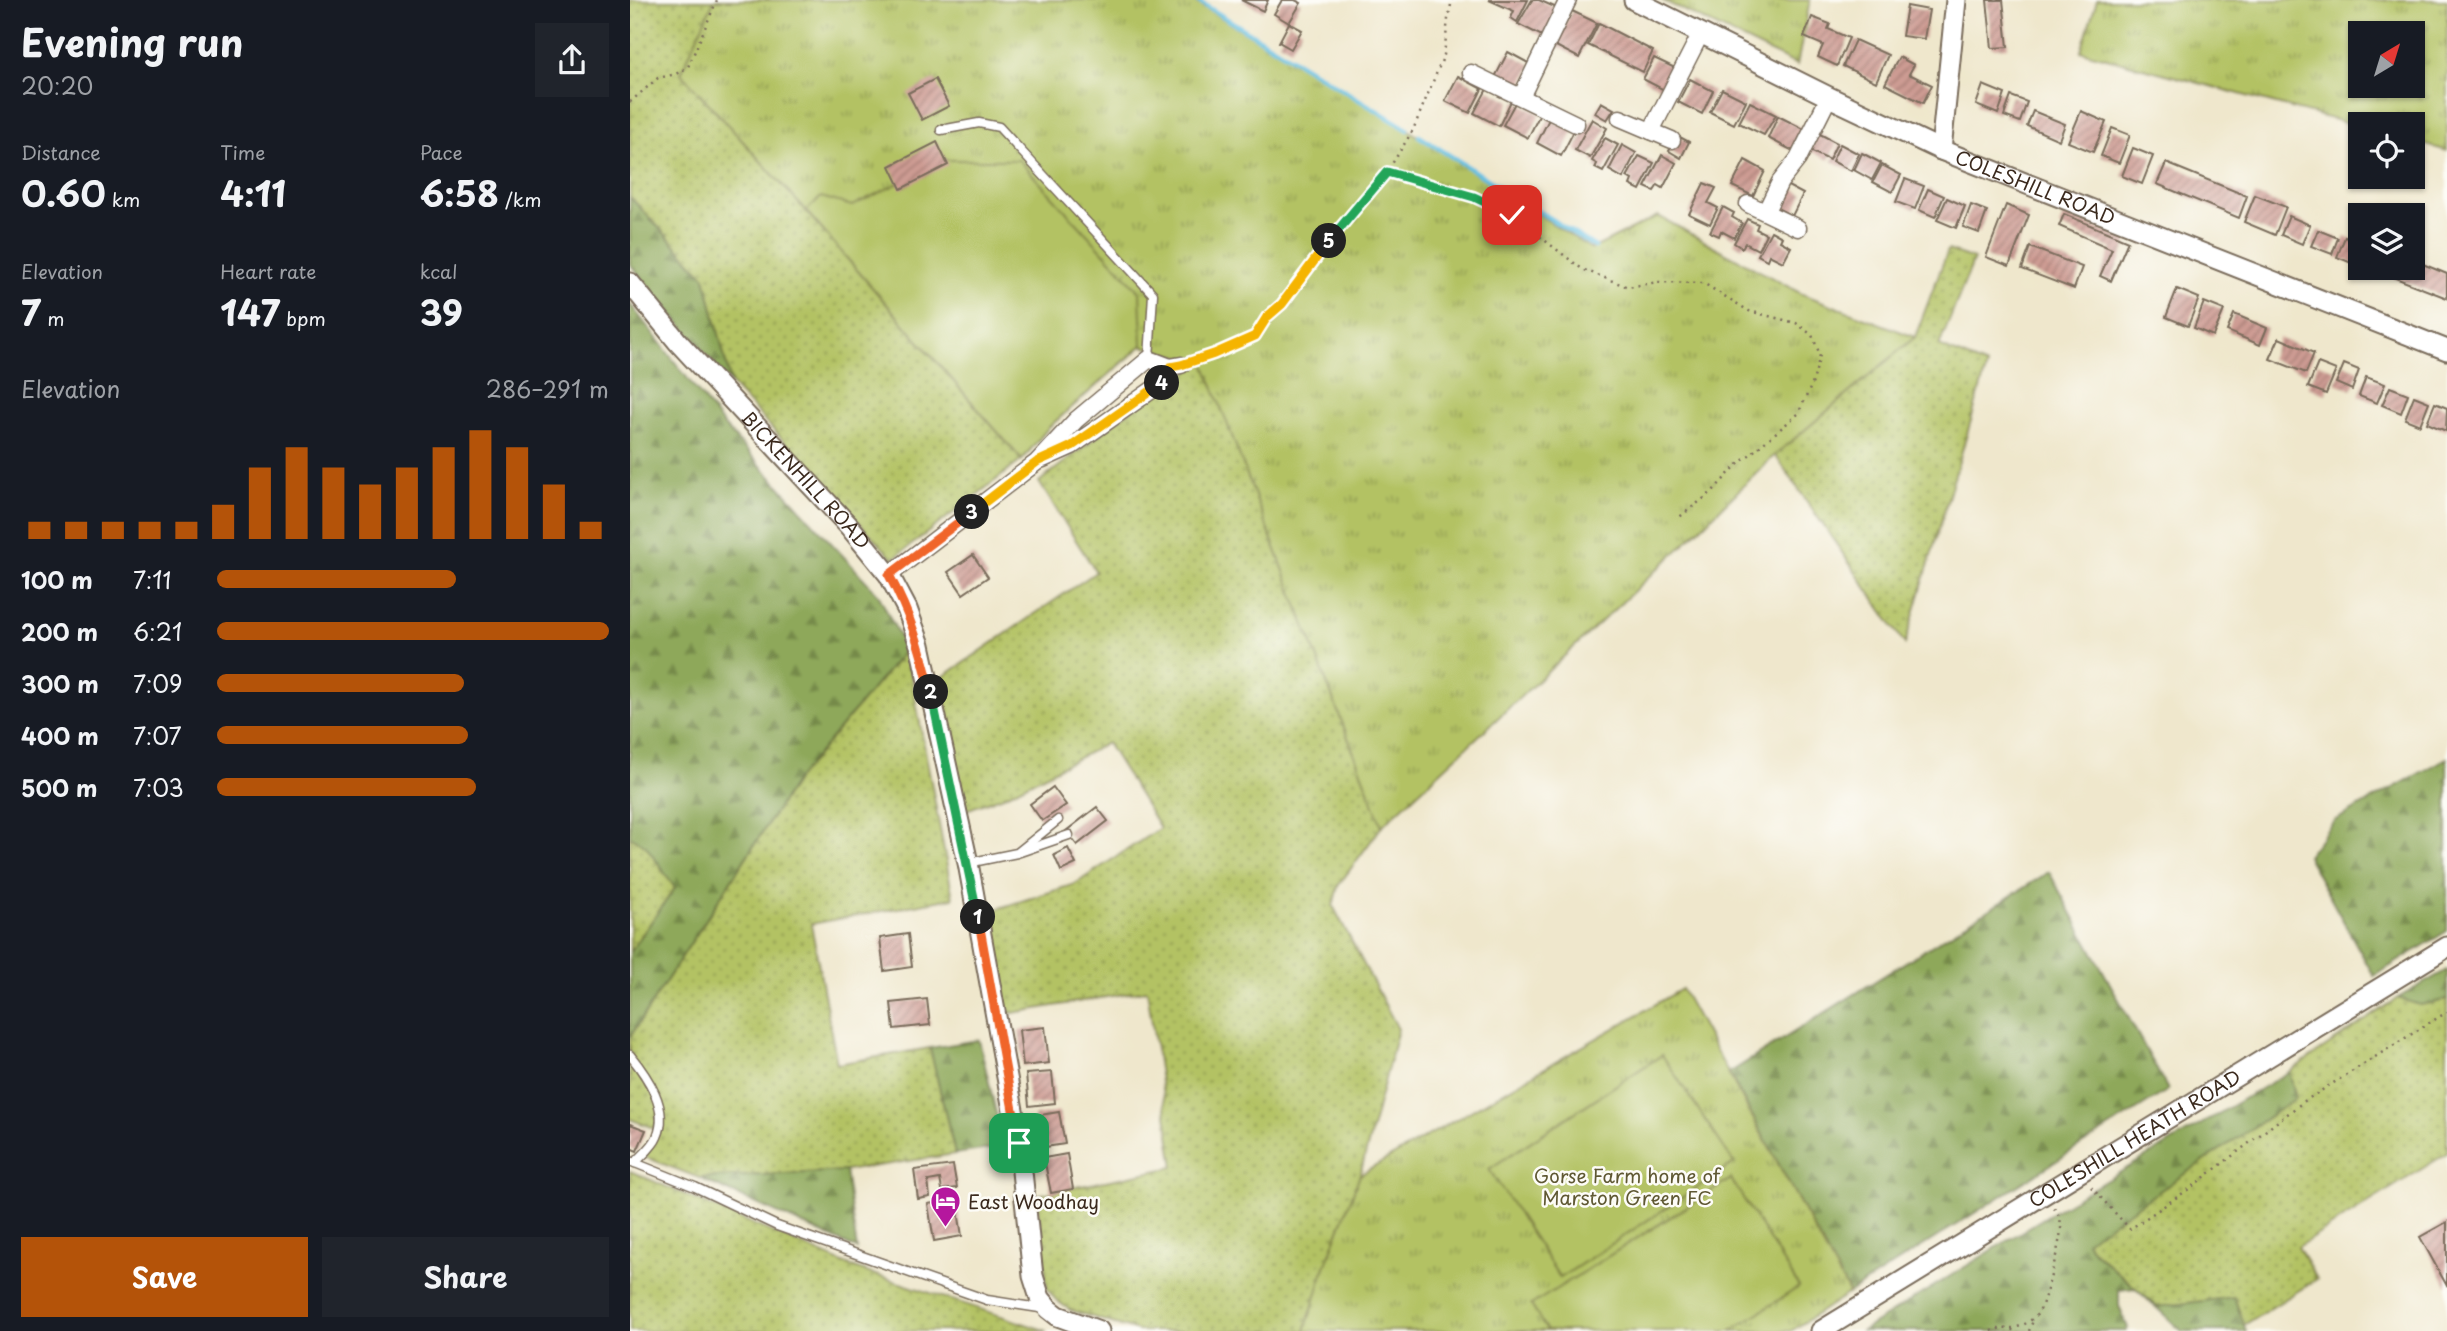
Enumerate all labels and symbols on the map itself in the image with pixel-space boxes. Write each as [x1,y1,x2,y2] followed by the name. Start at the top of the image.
[2348,21,2426,98] north arrow
[1951,142,2120,231] street label: COLESHILL ROAD
[1482,185,1542,245] pin
[1312,224,1346,258] pin: 5
[1144,366,1180,400] pin: 4
[735,404,877,555] street label: BICKENHILL ROAD
[954,494,990,530] pin: 3
[914,674,948,710] pin: 2
[960,900,996,934] pin: 1
[2023,1062,2246,1214] street label: COLESHILL HEATH ROAD
[989,1113,1049,1173] pin
[1534,1161,1722,1211] park label: Gorse Farm home of Marston Green FC
[928,1185,962,1229] hotel icon: East Woodhay
[968,1187,1099,1215] place label: East Woodhay

